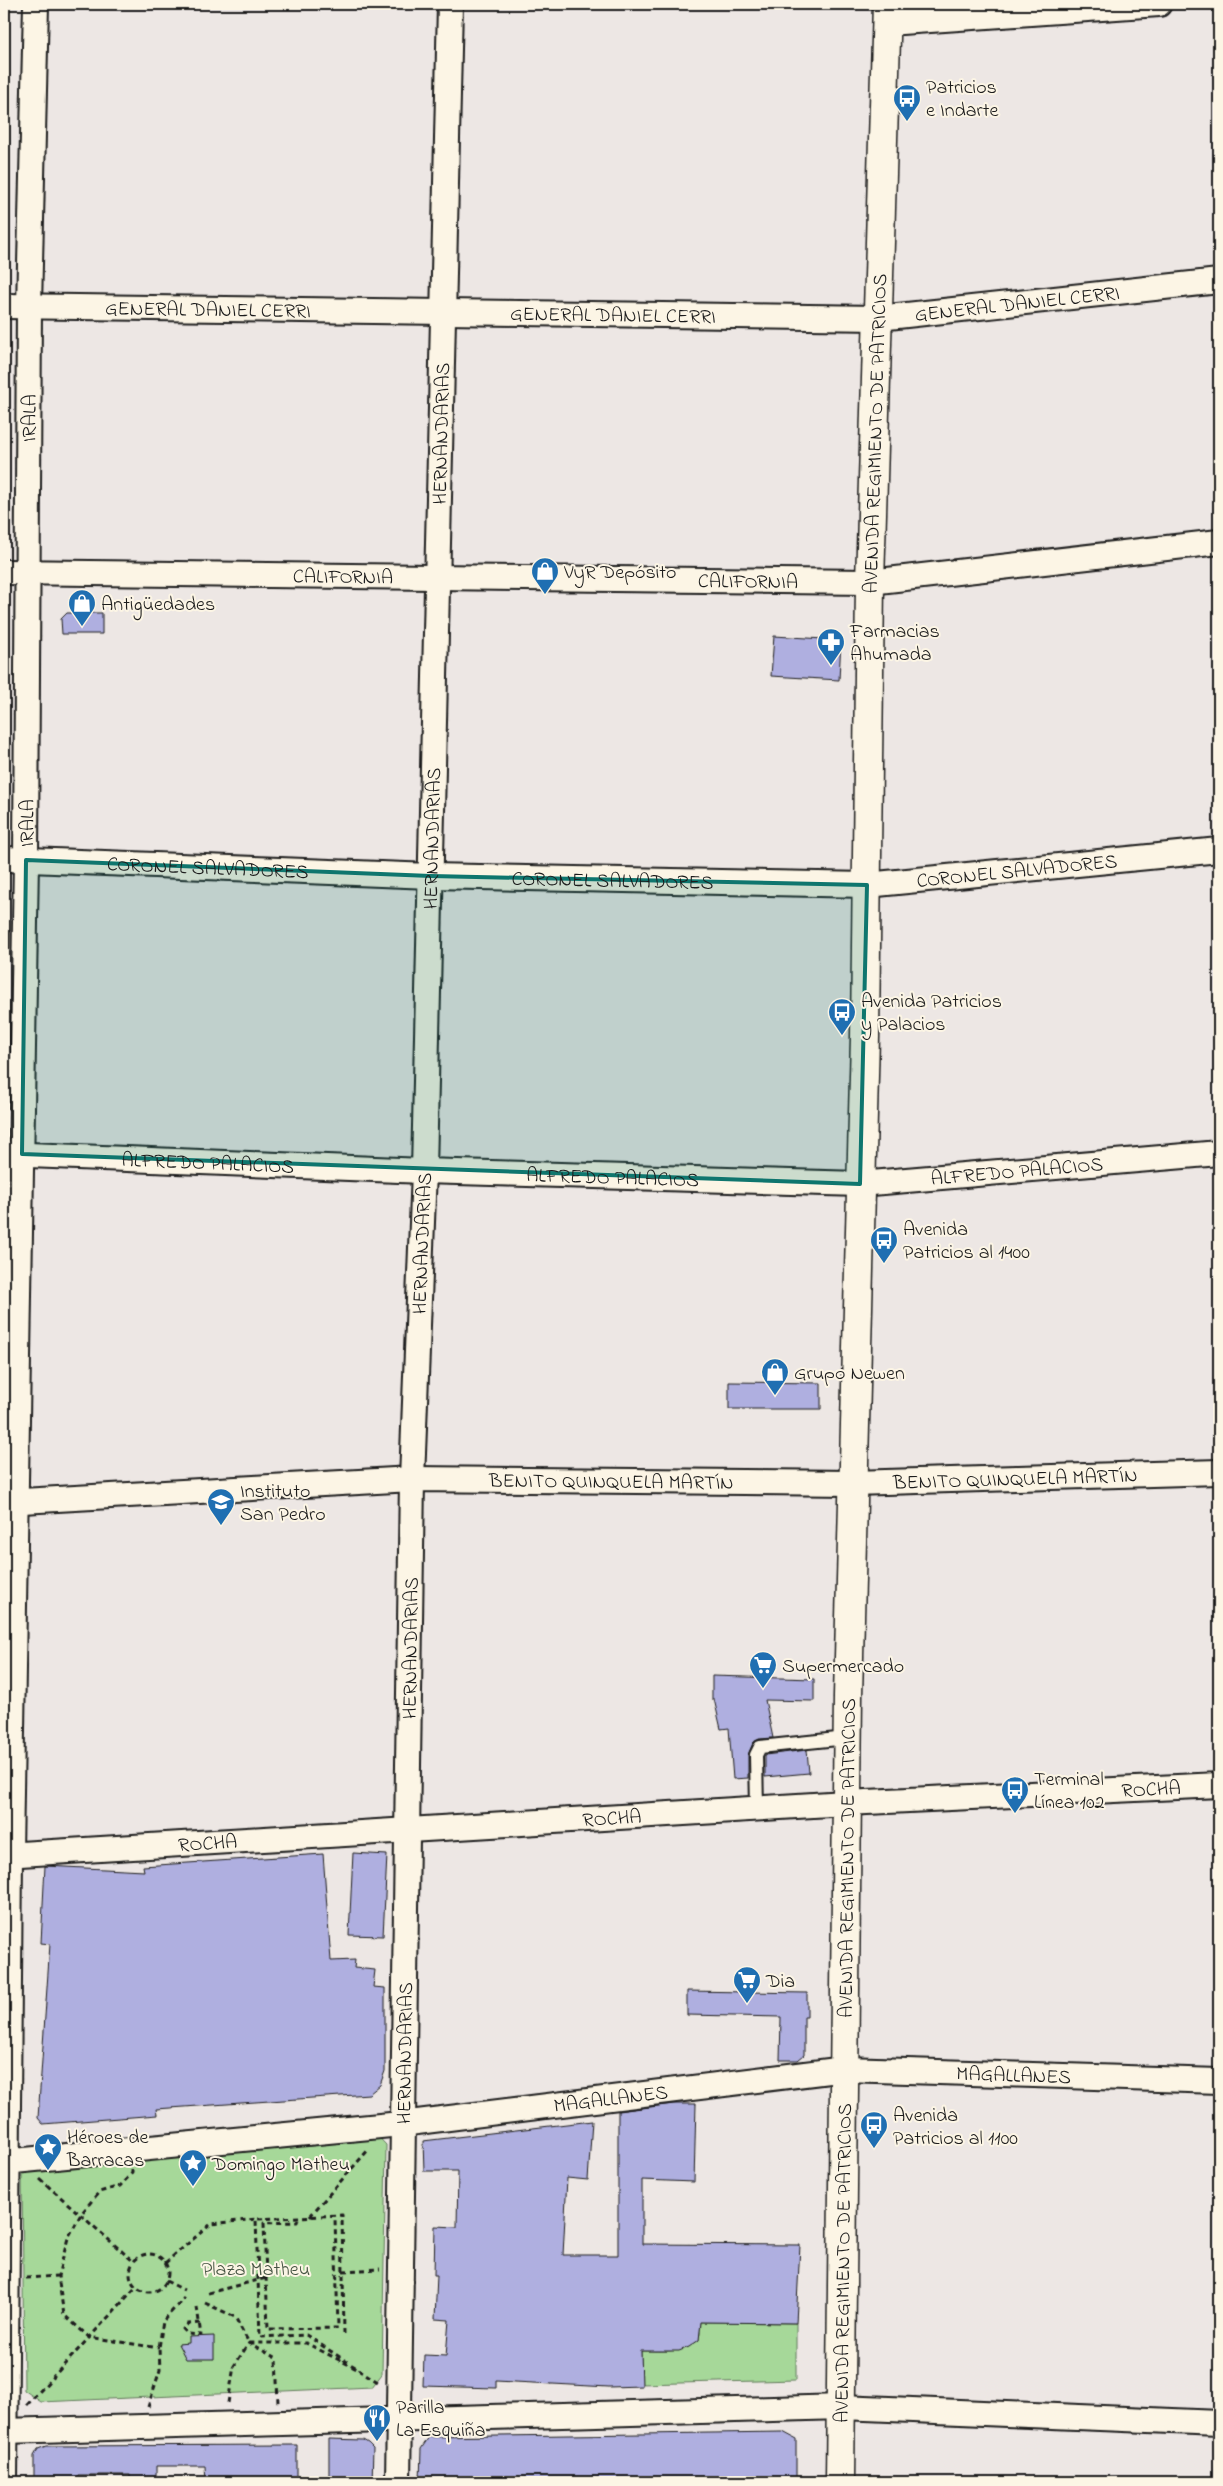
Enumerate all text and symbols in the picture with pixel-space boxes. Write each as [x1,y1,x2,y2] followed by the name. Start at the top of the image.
[926,74,998,126] place label: Patricios e Indarte
[892,83,922,122] bus stop icon: Patricios e Indarte
[858,273,896,593] street label: AVENIDA REGIMIENTO DE PATRICIOS
[914,280,1121,331] street label: GENERAL DANIEL CERRI
[105,295,311,327] street label: GENERAL DANIEL CERRI
[510,301,716,333] street label: GENERAL DANIEL CERRI
[427,362,459,505] street label: HERNANDARIAS
[16,394,46,442] street label: IRALA
[530,556,560,595] shop icon: VyR Depósito
[563,559,676,588] place label: VyR Depósito
[293,563,393,593] street label: CALIFORNIA
[698,568,798,598] street label: CALIFORNIA
[67,588,97,627] shop icon: Antigüedades
[101,591,215,621] place label: Antigüedades
[849,618,940,670] place label: Farmacias Ahumada
[816,627,846,666] pharmacy icon: Farmacias Ahumada
[418,767,450,910] street label: HERNANDARIAS
[14,799,43,847] street label: IRALA
[915,848,1119,897] street label: CORONEL SALVADORES
[106,851,309,888] street label: CORONEL SALVADORES
[511,866,714,899] street label: CORONEL SALVADORES
[861,988,1002,1040] place label: Avenida Patricios y Palacios
[827,997,857,1036] bus stop icon: Avenida Patricios y Palacios
[121,1147,295,1183] street label: ALFREDO PALACIOS
[930,1151,1105,1195] street label: ALFREDO PALACIOS
[526,1162,699,1196] street label: ALFREDO PALACIOS
[406,1172,441,1315] street label: HERNANDARIAS
[903,1216,1030,1268] place label: Avenida Patricios al 1400
[869,1225,899,1264] bus stop icon: Avenida Patricios al 1400
[760,1357,790,1396] shop icon: Grupo Newen
[794,1360,905,1389] place label: Grupo Newen
[892,1462,1138,1499] street label: BENITO QUINQUELA MARTÍN
[488,1468,734,1499] street label: BENITO QUINQUELA MARTÍN
[240,1478,326,1530] place label: Instituto San Pedro
[206,1487,236,1526] school or university icon: Instituto San Pedro
[397,1577,428,1719] street label: HERNANDARIAS
[748,1650,778,1689] supermarket icon: Supermercado
[782,1653,904,1682] place label: Supermercado
[833,1698,865,2018] street label: AVENIDA REGIMIENTO DE PATRICIOS
[1034,1766,1105,1818] place label: Terminal Línea 102
[1000,1775,1030,1814] bus stop icon: Terminal Línea 102
[1121,1775,1181,1807] street label: ROCHA
[581,1804,643,1836] street label: ROCHA
[177,1829,238,1861] street label: ROCHA
[732,1965,762,2004] supermarket icon: Dia
[765,1968,795,1997] place label: Dia
[391,1982,422,2124] street label: HERNANDARIAS
[956,2061,1072,2093] street label: MAGALLANES
[552,2079,670,2122] street label: MAGALLANES
[893,2102,1018,2154] place label: Avenida Patricios al 1100
[829,2103,861,2423] street label: AVENIDA REGIMIENTO DE PATRICIOS
[859,2110,889,2149] bus stop icon: Avenida Patricios al 1100
[66,2124,149,2176] place label: Héroes de Barracas
[33,2132,63,2171] place icon: Héroes de Barracas
[178,2148,208,2187] place icon: Domingo Matheu
[211,2151,350,2181] place label: Domingo Matheu
[202,2256,310,2285] park label: Plaza Matheu
[396,2394,485,2446] place label: Parilla La Esquiña
[362,2403,392,2442] restaurant icon: Parilla La Esquiña

